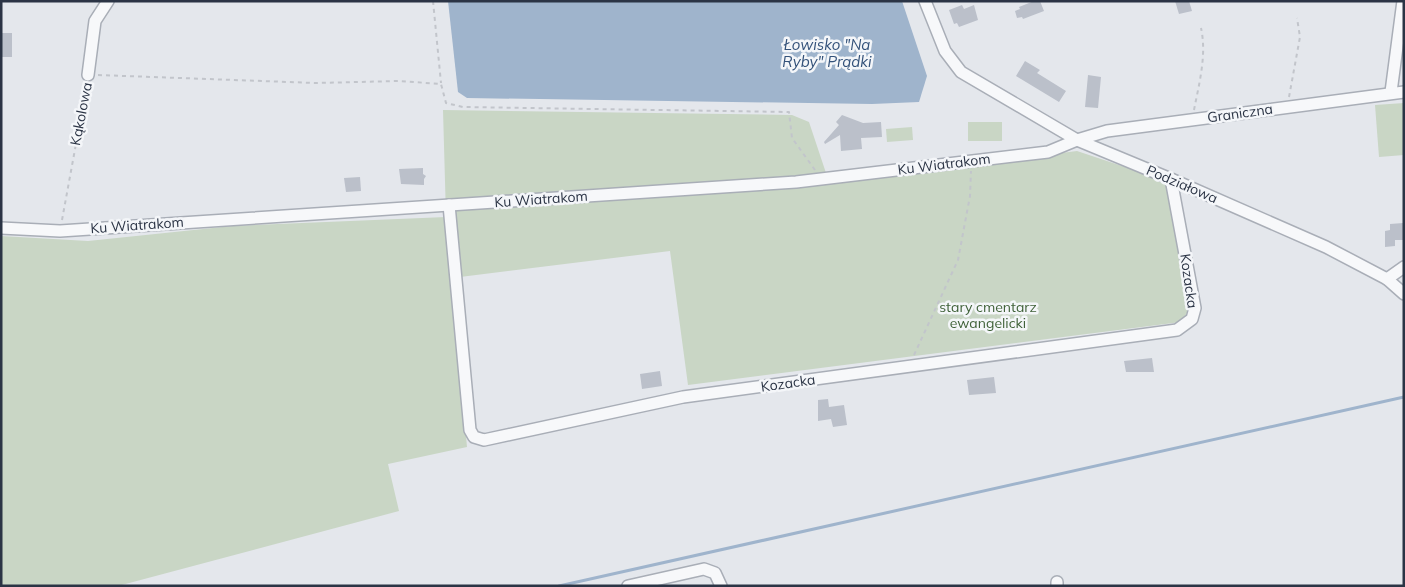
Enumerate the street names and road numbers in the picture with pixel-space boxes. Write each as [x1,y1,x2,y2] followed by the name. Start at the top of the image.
[66,81,96,147] street label: Kąkolowa
[1206,99,1274,127] street label: Graniczna
[897,149,991,179] street label: Ku Wiatrakom
[1144,161,1220,207] street label: Podziałowa
[494,187,588,211] street label: Ku Wiatrakom
[90,213,184,237] street label: Ku Wiatrakom
[1176,253,1202,309] street label: Kozacka
[760,370,816,396] street label: Kozacka

